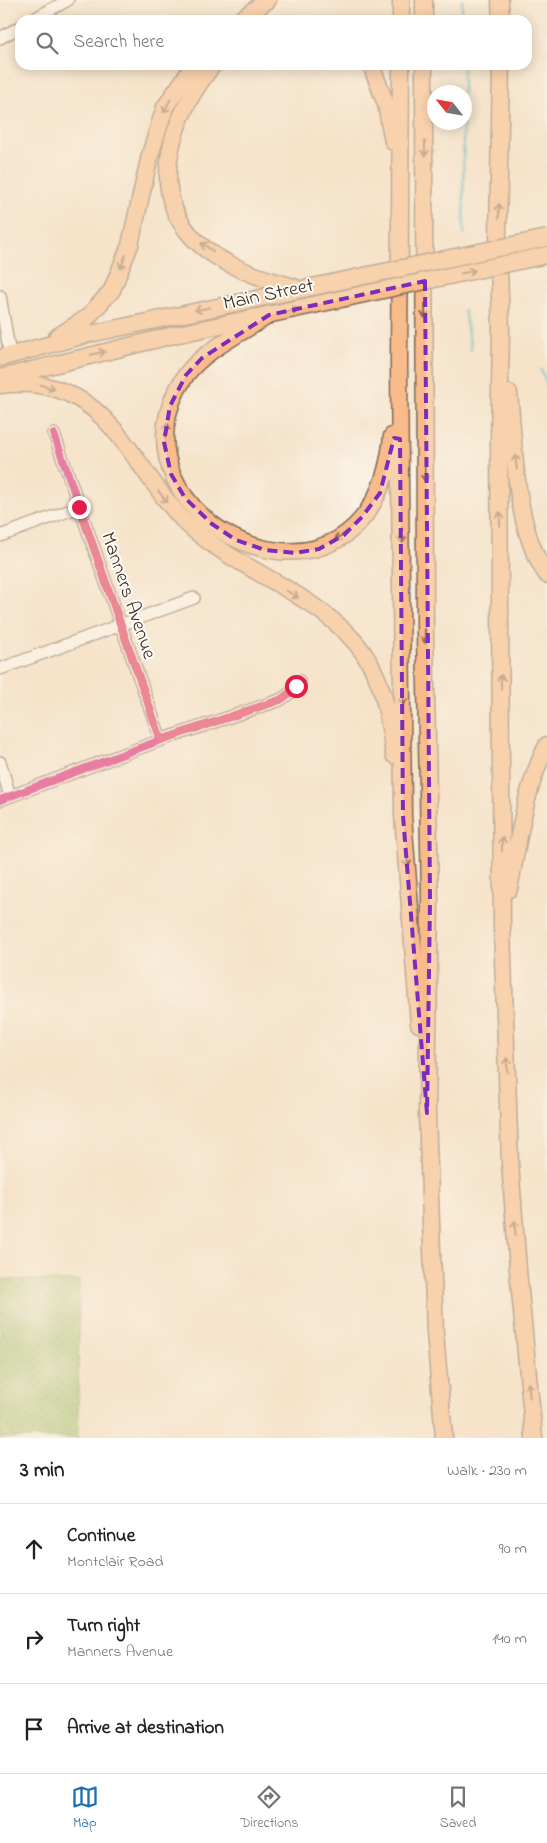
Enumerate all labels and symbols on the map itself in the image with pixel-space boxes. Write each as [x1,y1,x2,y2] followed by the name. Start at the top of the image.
[427,85,472,130] north arrow
[162,98,172,113] one-way arrow
[420,140,430,156] one-way arrow
[494,203,504,220] one-way arrow
[200,242,214,252] one-way arrow
[118,254,128,269] one-way arrow
[460,267,476,276] one-way arrow
[221,272,317,319] street label: Main Street
[420,302,430,319] one-way arrow
[194,305,210,314] one-way arrow
[283,305,299,314] one-way arrow
[90,348,106,357] one-way arrow
[40,383,55,392] one-way arrow
[162,422,172,438] one-way arrow
[511,454,521,470] one-way arrow
[420,465,430,481] one-way arrow
[157,490,168,503] one-way arrow
[68,496,91,519] route end
[495,511,505,528] one-way arrow
[397,527,407,543] one-way arrow
[92,528,163,663] street label: Manners Avenue
[334,531,348,541] one-way arrow
[284,589,298,599] one-way arrow
[421,628,430,644] one-way arrow
[496,674,505,690] one-way arrow
[285,675,308,698] route start
[398,690,408,706] one-way arrow
[497,836,507,852] one-way arrow
[402,852,412,868] one-way arrow
[502,1058,512,1074] one-way arrow
[510,1220,519,1236] one-way arrow
[524,1382,534,1398] one-way arrow

